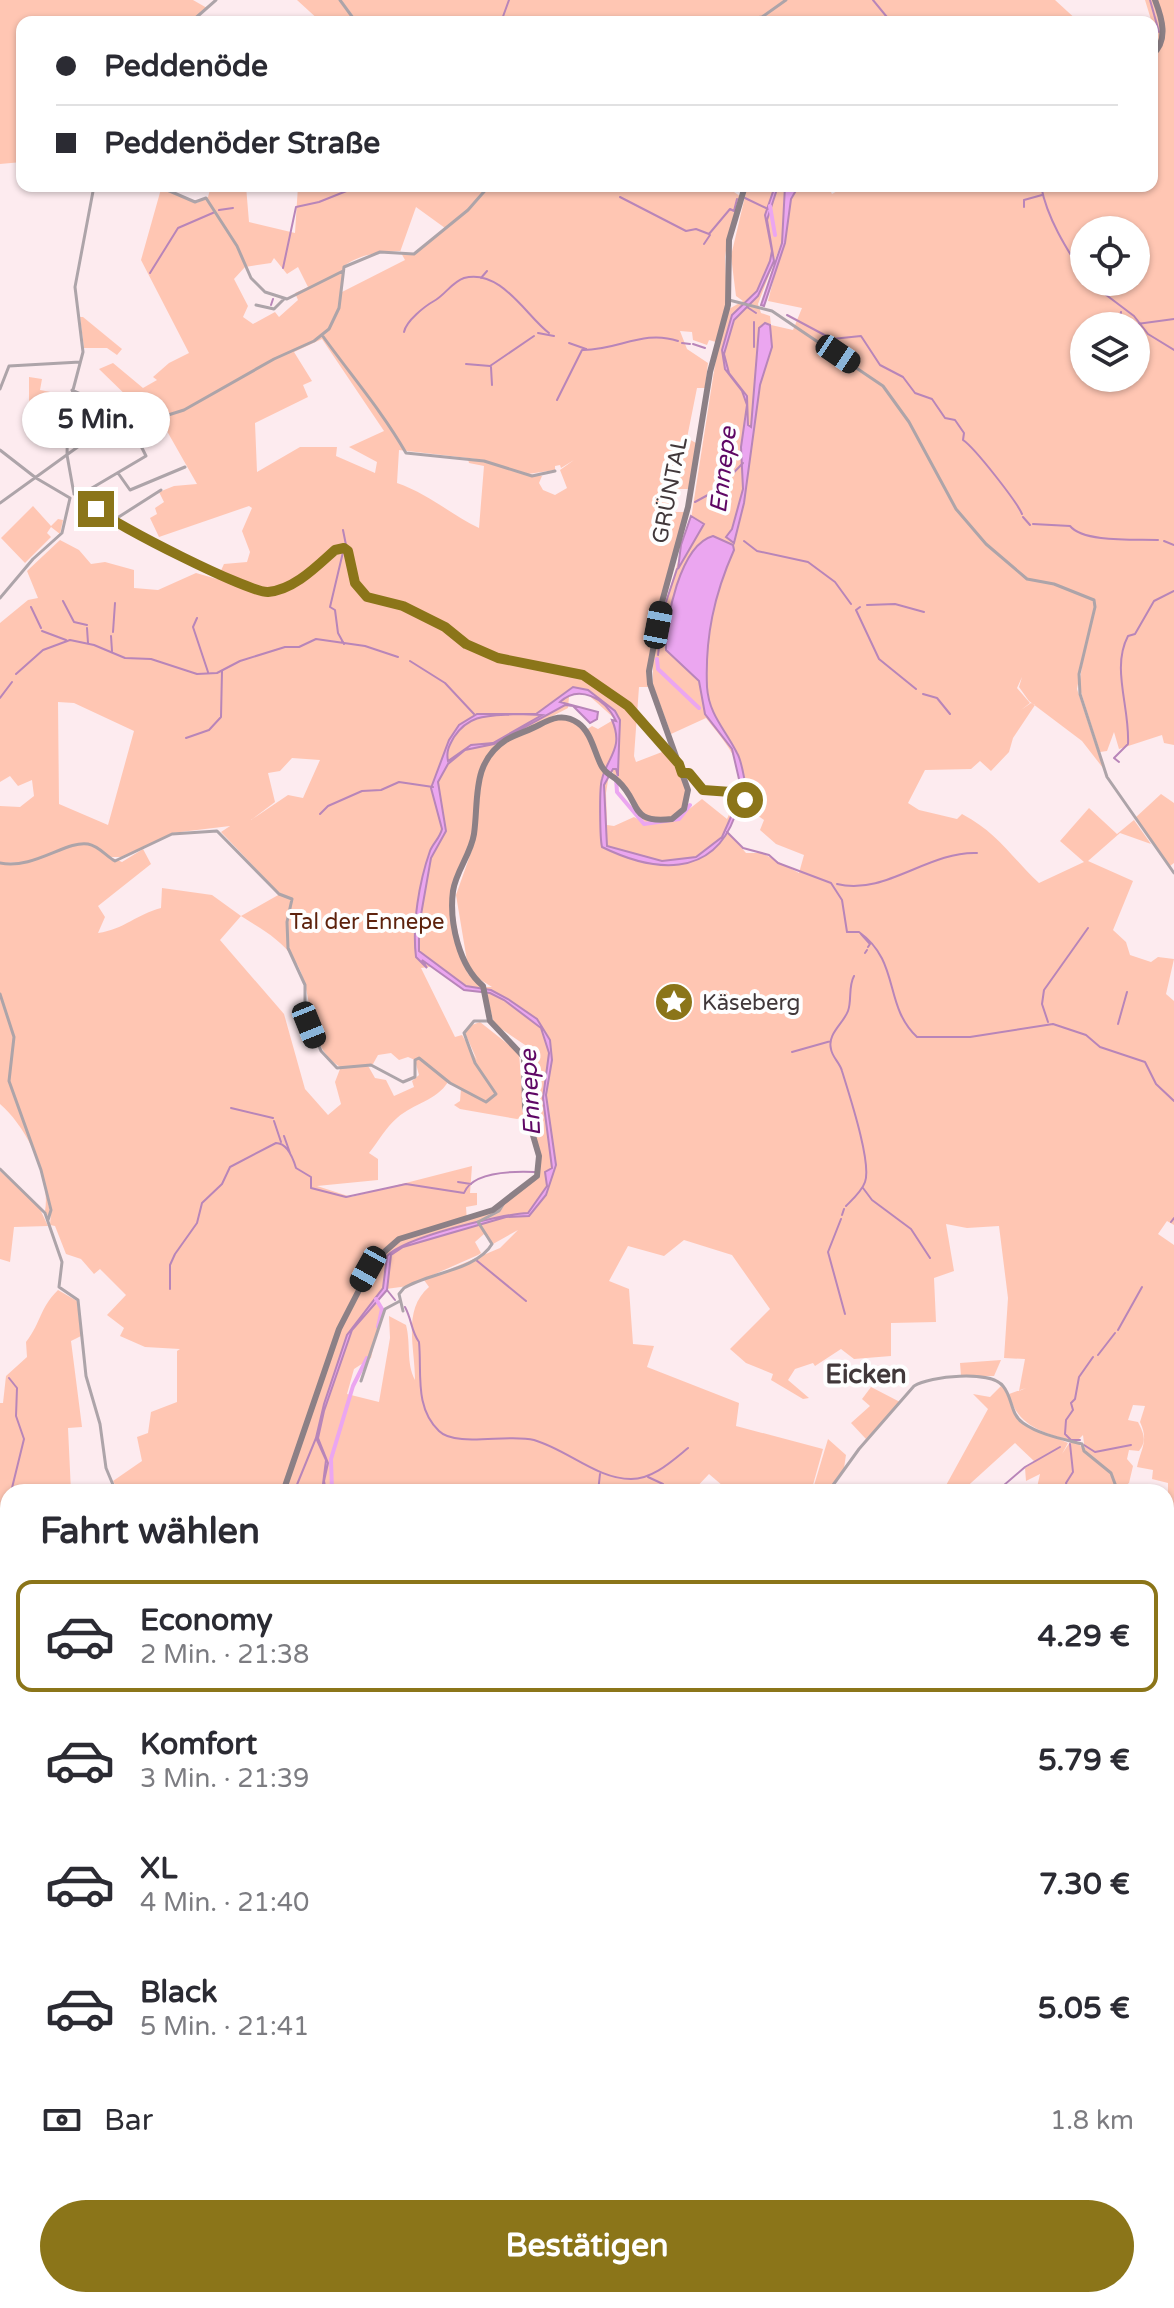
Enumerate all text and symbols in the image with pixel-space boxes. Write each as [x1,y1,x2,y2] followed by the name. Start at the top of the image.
[104,48,268,85] text: Peddenöde
[104,125,380,162] text: Peddenöder Straße
[1070,216,1150,392] map controls
[1070,216,1150,296] button: locate
[1070,312,1150,392] button: layers
[811,331,865,377] car
[22,393,170,449] callout: 5 Min.
[57,404,135,435] text: 5 Min.
[704,424,743,515] water label: Ennepe
[647,434,693,546] street label: GRÜNTAL
[78,491,114,527] route end
[642,599,674,651] car
[727,782,763,818] route start
[289,909,445,935] park label: Tal der Ennepe
[653,981,695,1023] place icon: Käseberg
[702,990,800,1016] place label: Käseberg
[289,998,329,1052] car
[514,1048,547,1137] water label: Ennepe
[346,1242,390,1296] car
[825,1359,907,1390] district label: Eicken
[40,1510,260,1553] text: Fahrt wählen
[44,1600,116,1672] icon: car
[140,1602,273,1639] text: Economy
[1037,1618,1130,1655] text: 4.29 €
[140,1639,309,1670] text: 2 Min. · 21:38
[44,1724,116,1796] icon: car
[140,1726,257,1763] text: Komfort
[1038,1742,1130,1779] text: 5.79 €
[140,1763,309,1794] text: 3 Min. · 21:39
[44,1848,116,1920] icon: car
[140,1850,177,1887] text: XL
[1039,1866,1130,1903] text: 7.30 €
[140,1887,309,1918] text: 4 Min. · 21:40
[44,1972,116,2044] icon: car
[140,1974,217,2011] text: Black
[1038,1990,1130,2027] text: 5.05 €
[140,2011,309,2042] text: 5 Min. · 21:41
[40,2098,84,2142] icon: cash
[104,2102,153,2139] text: Bar
[1050,2105,1134,2136] text: 1.8 km
[40,2200,1134,2292] button: Bestätigen

